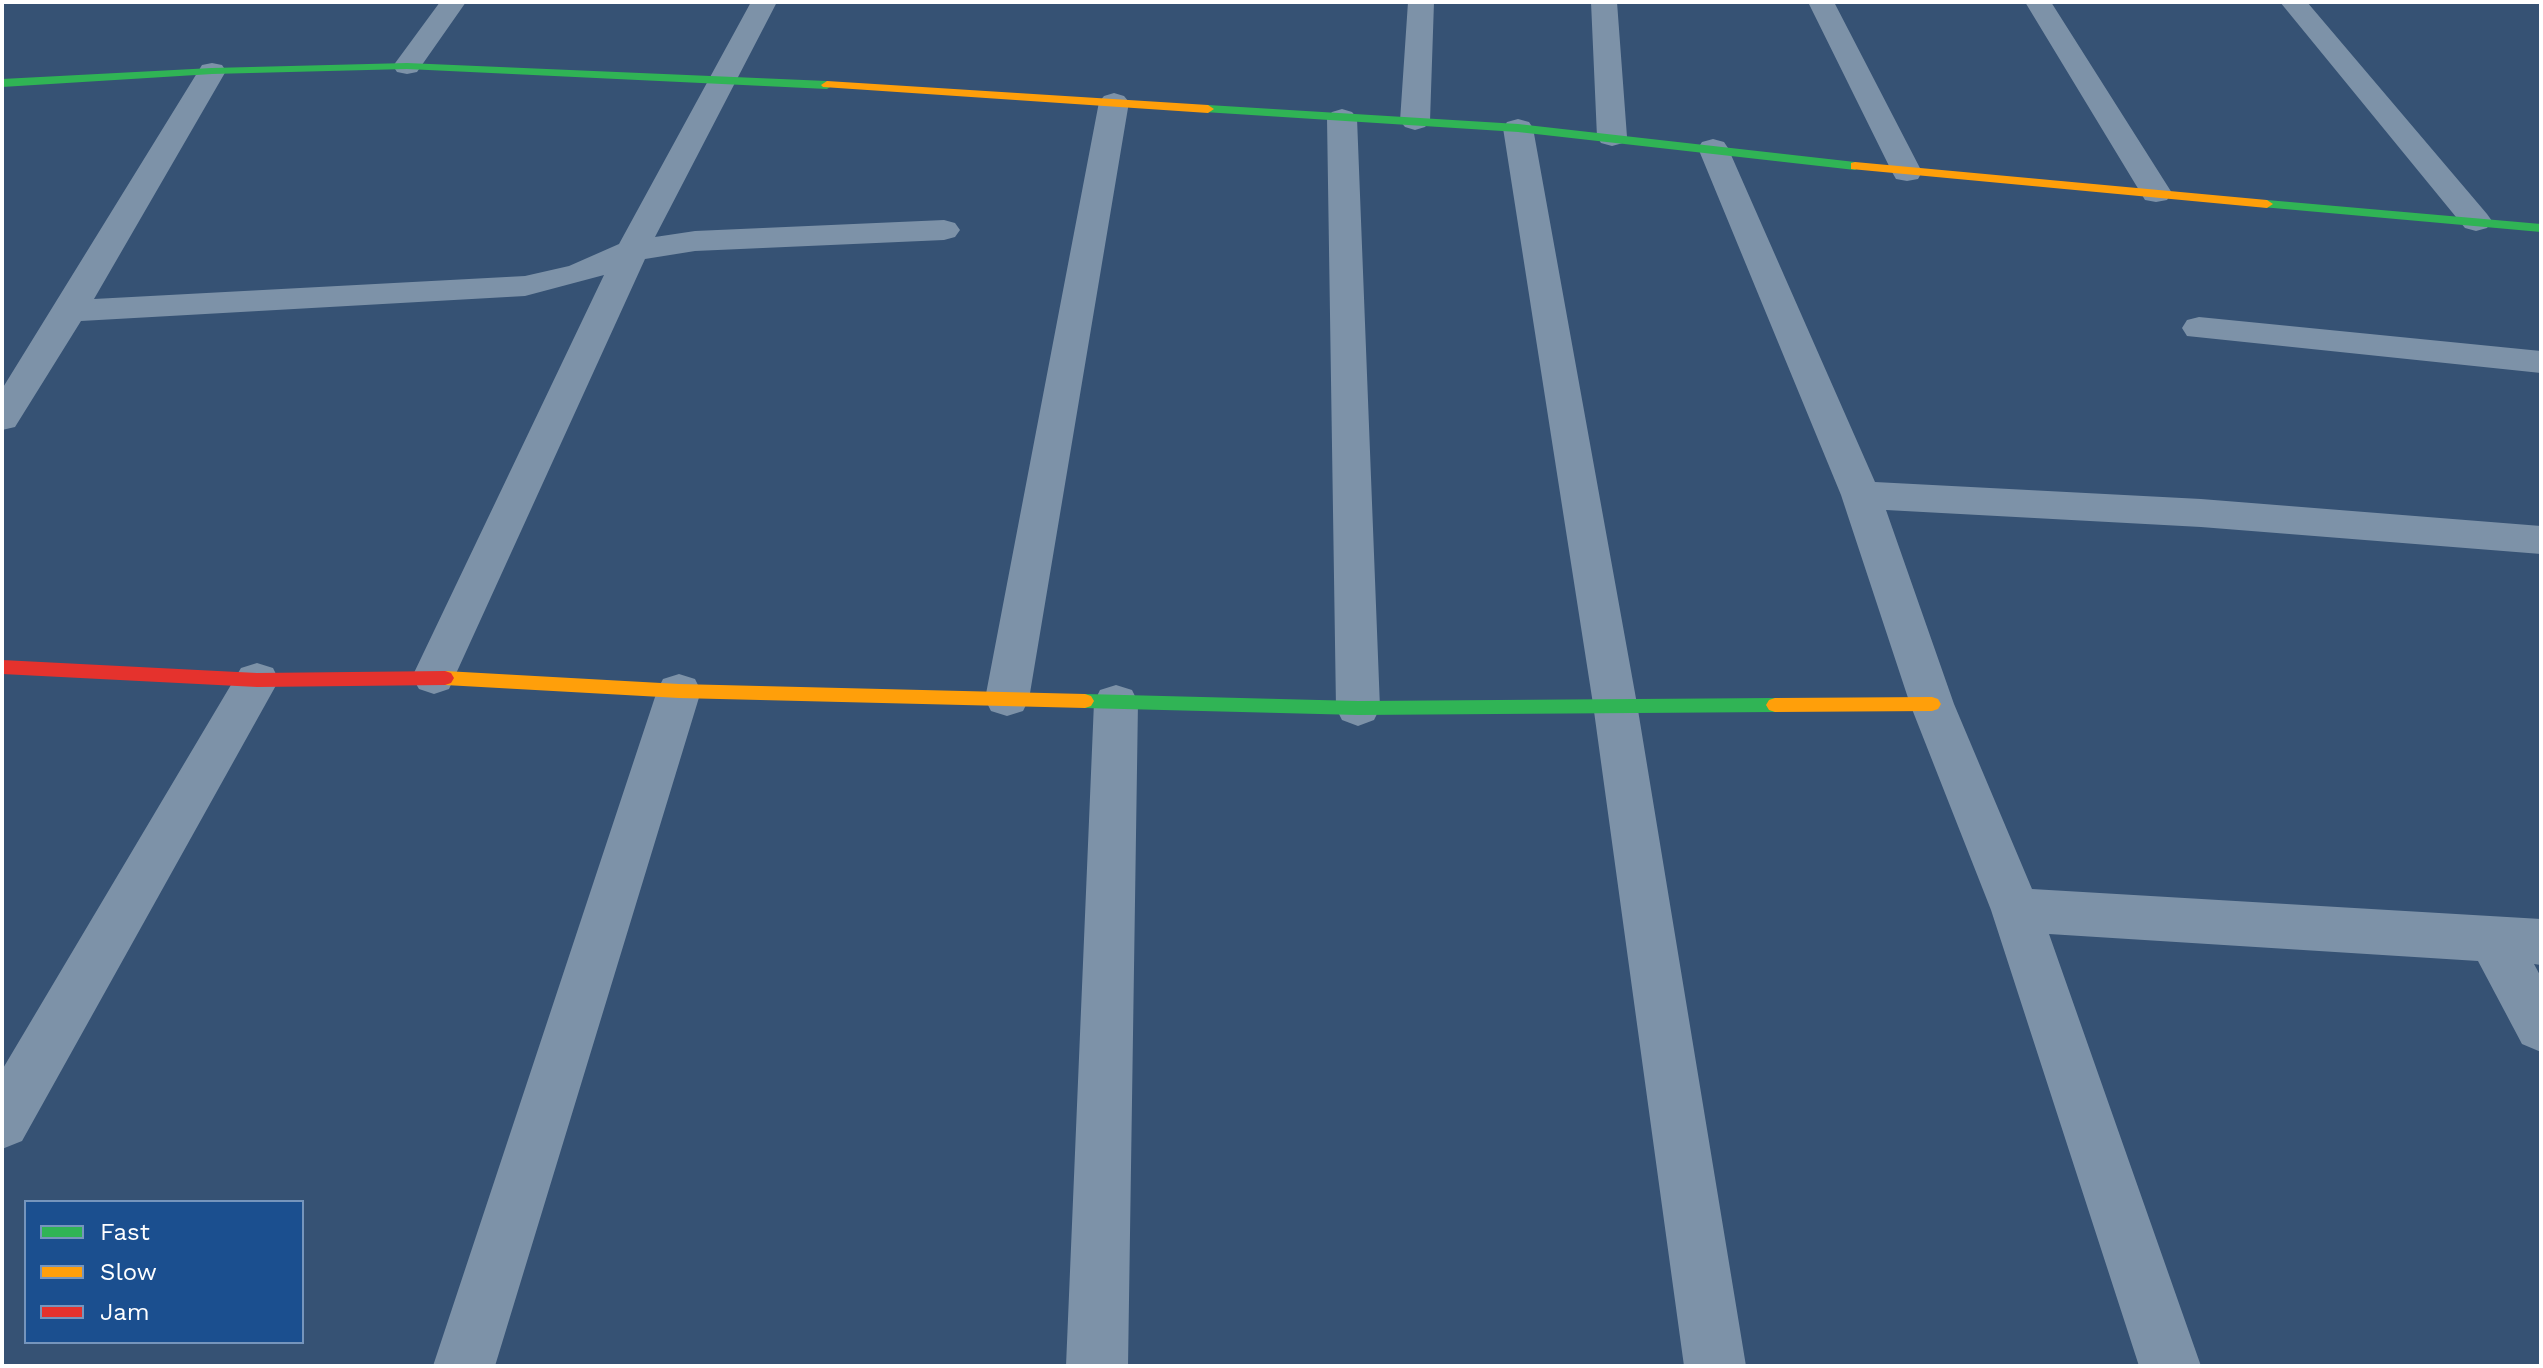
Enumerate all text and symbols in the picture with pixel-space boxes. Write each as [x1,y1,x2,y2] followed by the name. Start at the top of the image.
[24,1200,304,1344] legend
[100,1218,150,1246] text: Fast
[100,1258,157,1286] text: Slow
[100,1298,150,1326] text: Jam

